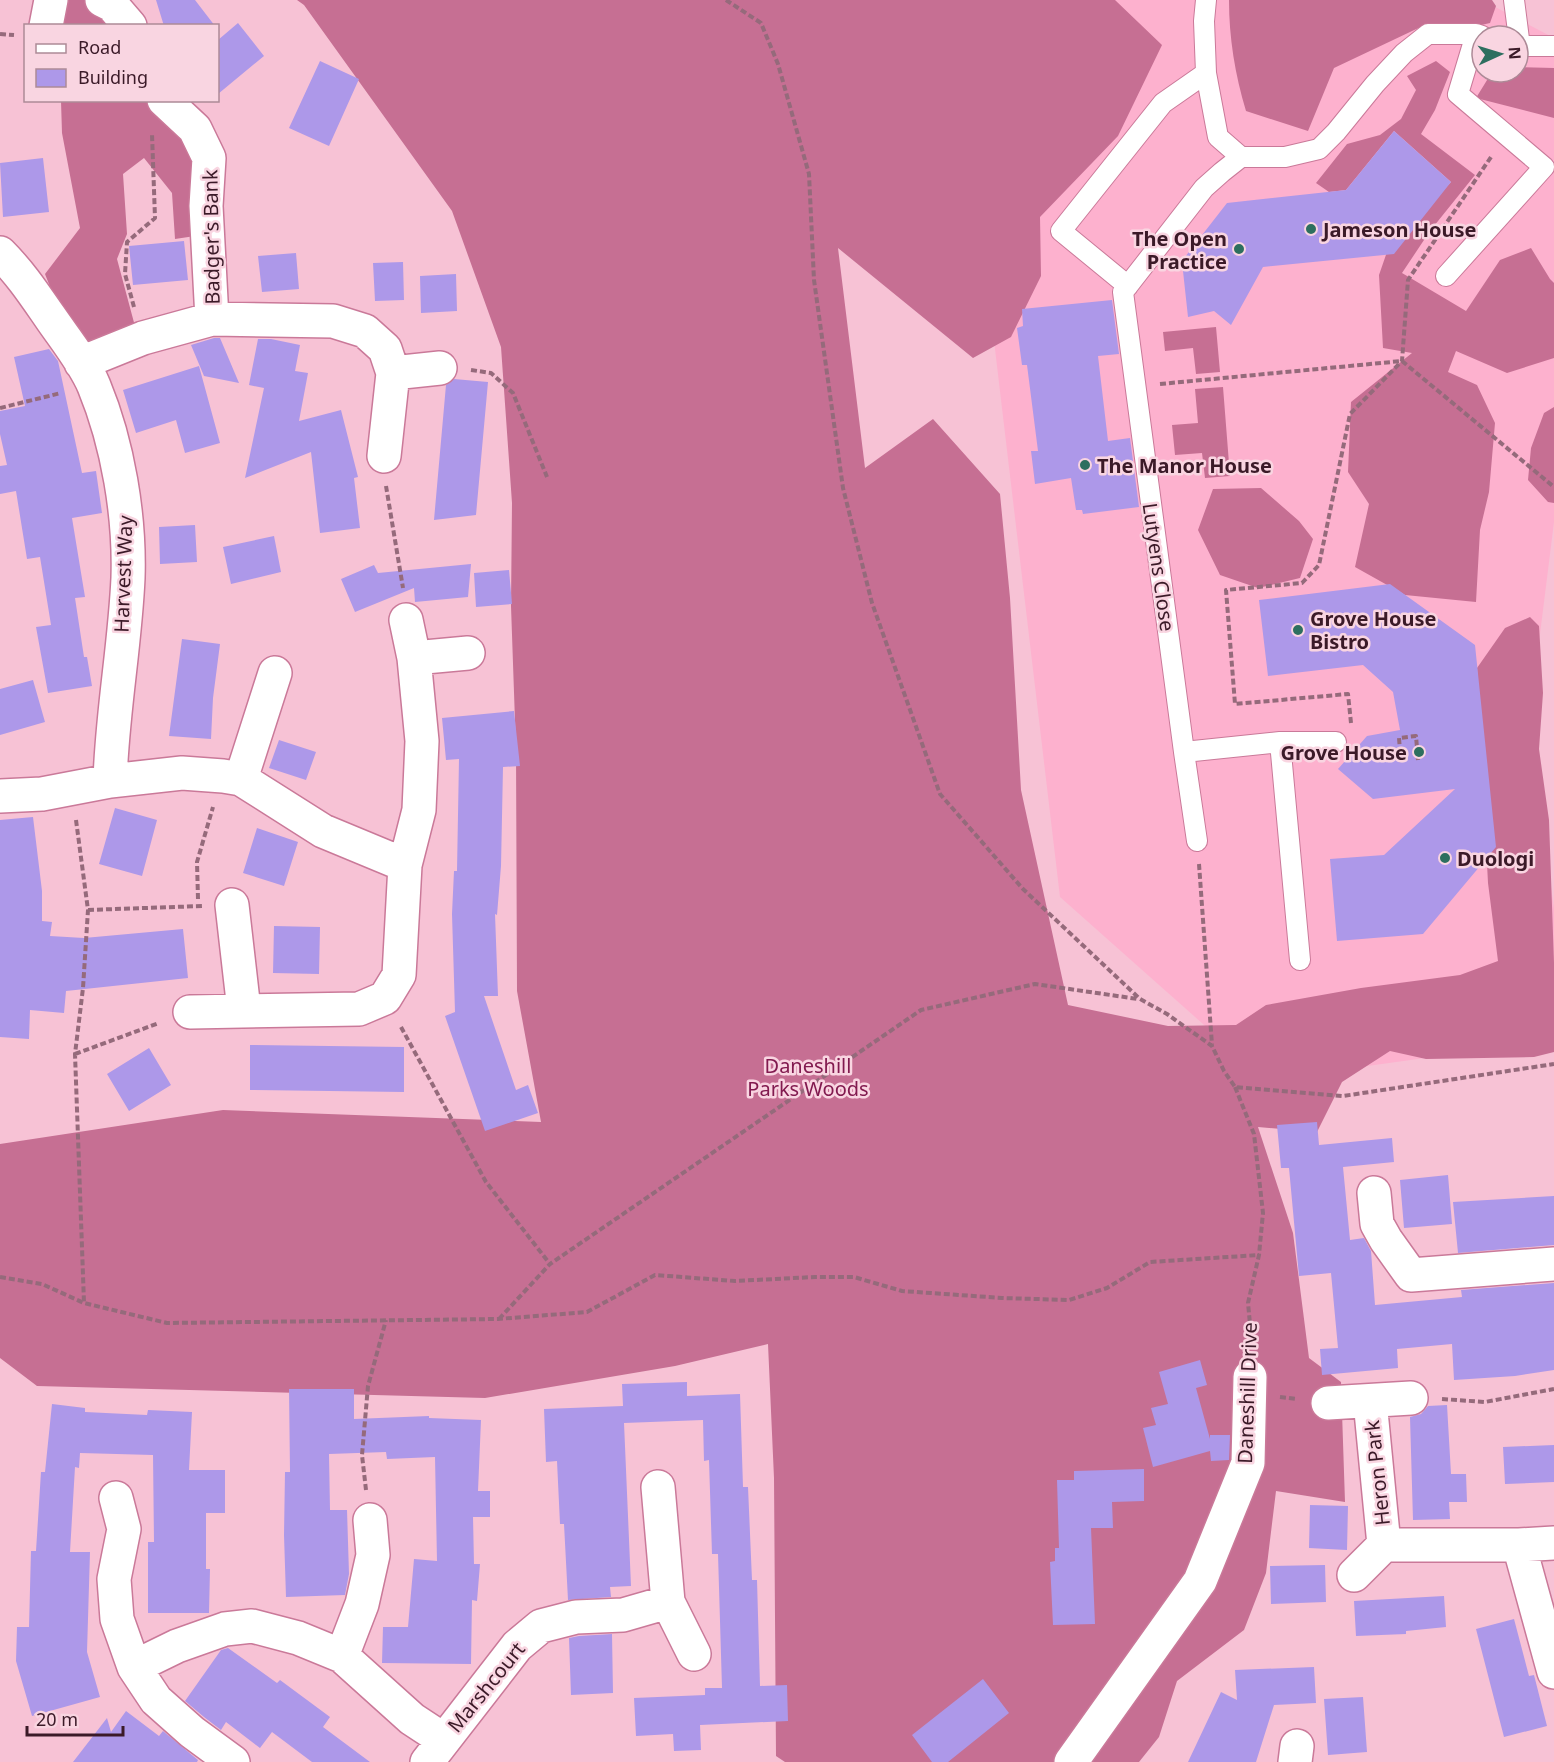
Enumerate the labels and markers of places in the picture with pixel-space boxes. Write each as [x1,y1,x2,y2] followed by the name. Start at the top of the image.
[1321,216,1477,243] place label: Jameson House
[1304,222,1318,236] marker: Jameson House
[1132,225,1227,275] place label: The Open Practice
[1232,242,1246,256] marker: The Open Practice
[1097,452,1272,479] place label: The Manor House
[1078,458,1092,472] marker: The Manor House
[1310,605,1437,655] place label: Grove House Bistro
[1291,623,1305,637] marker: Grove House Bistro
[1281,739,1407,766] place label: Grove House
[1412,745,1426,759] marker: Grove House
[1457,845,1534,872] place label: Duologi
[1438,851,1452,865] marker: Duologi

